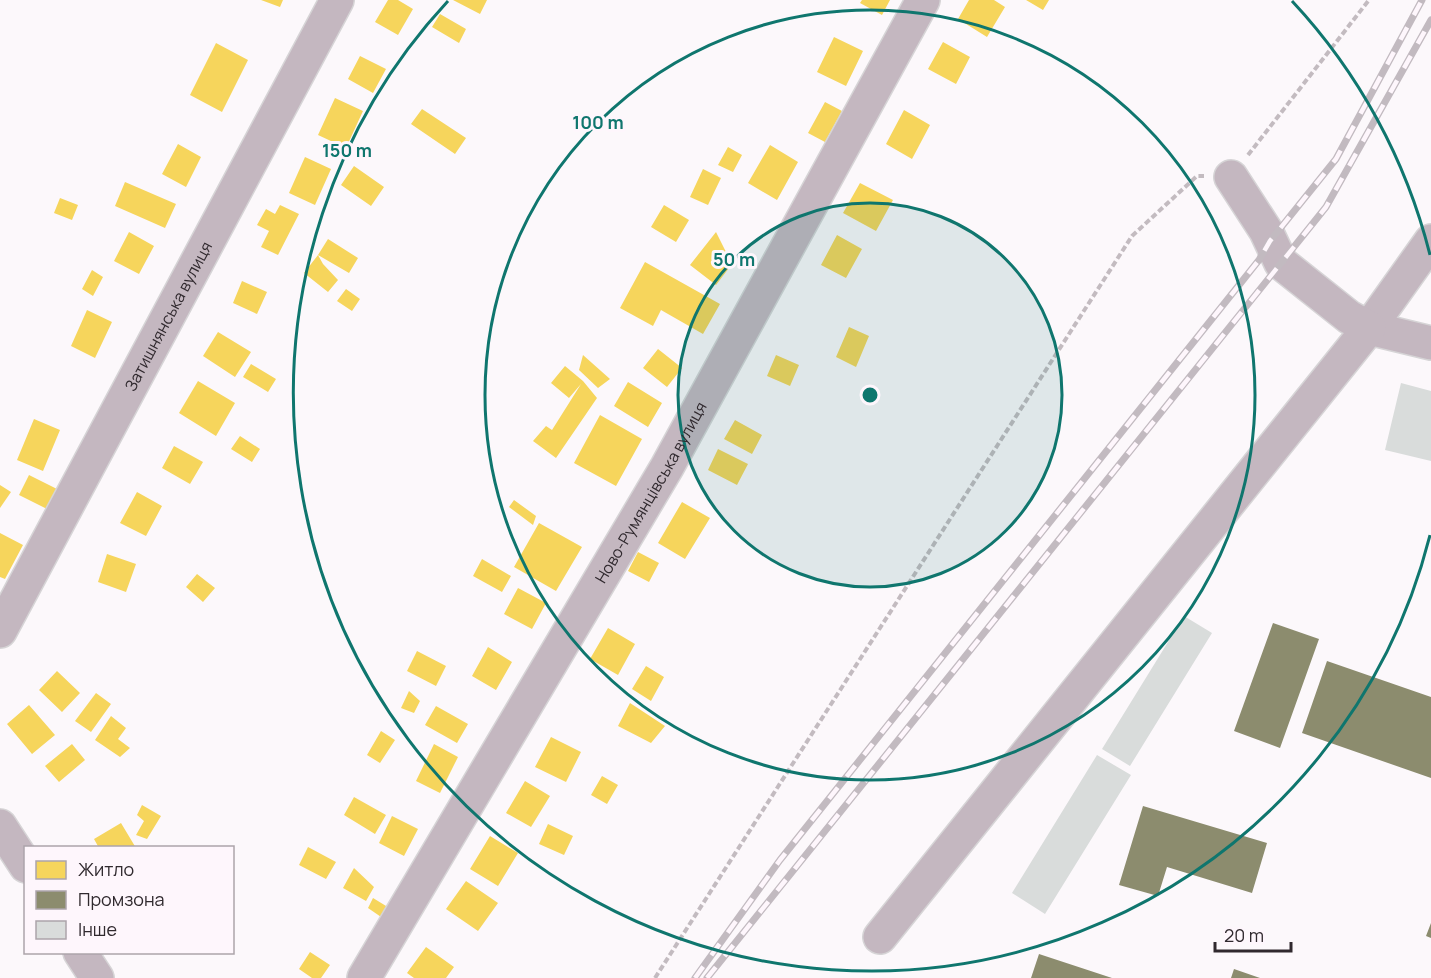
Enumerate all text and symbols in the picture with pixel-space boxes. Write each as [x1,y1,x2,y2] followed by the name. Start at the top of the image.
[572,110,624,134] text: 100 m
[322,138,372,162] text: 150 m
[119,237,217,395] street label: Затишнянська вулиця
[713,247,755,271] text: 50 m
[860,385,880,405] centre of rings
[590,398,712,587] street label: Ново-Румянцівська вулиця
[24,846,234,954] legend
[78,857,134,881] text: Житло
[78,887,165,911] text: Промзона
[1215,915,1292,953] scale bar
[78,917,117,941] text: Інше
[1224,923,1264,947] text: 20 m

